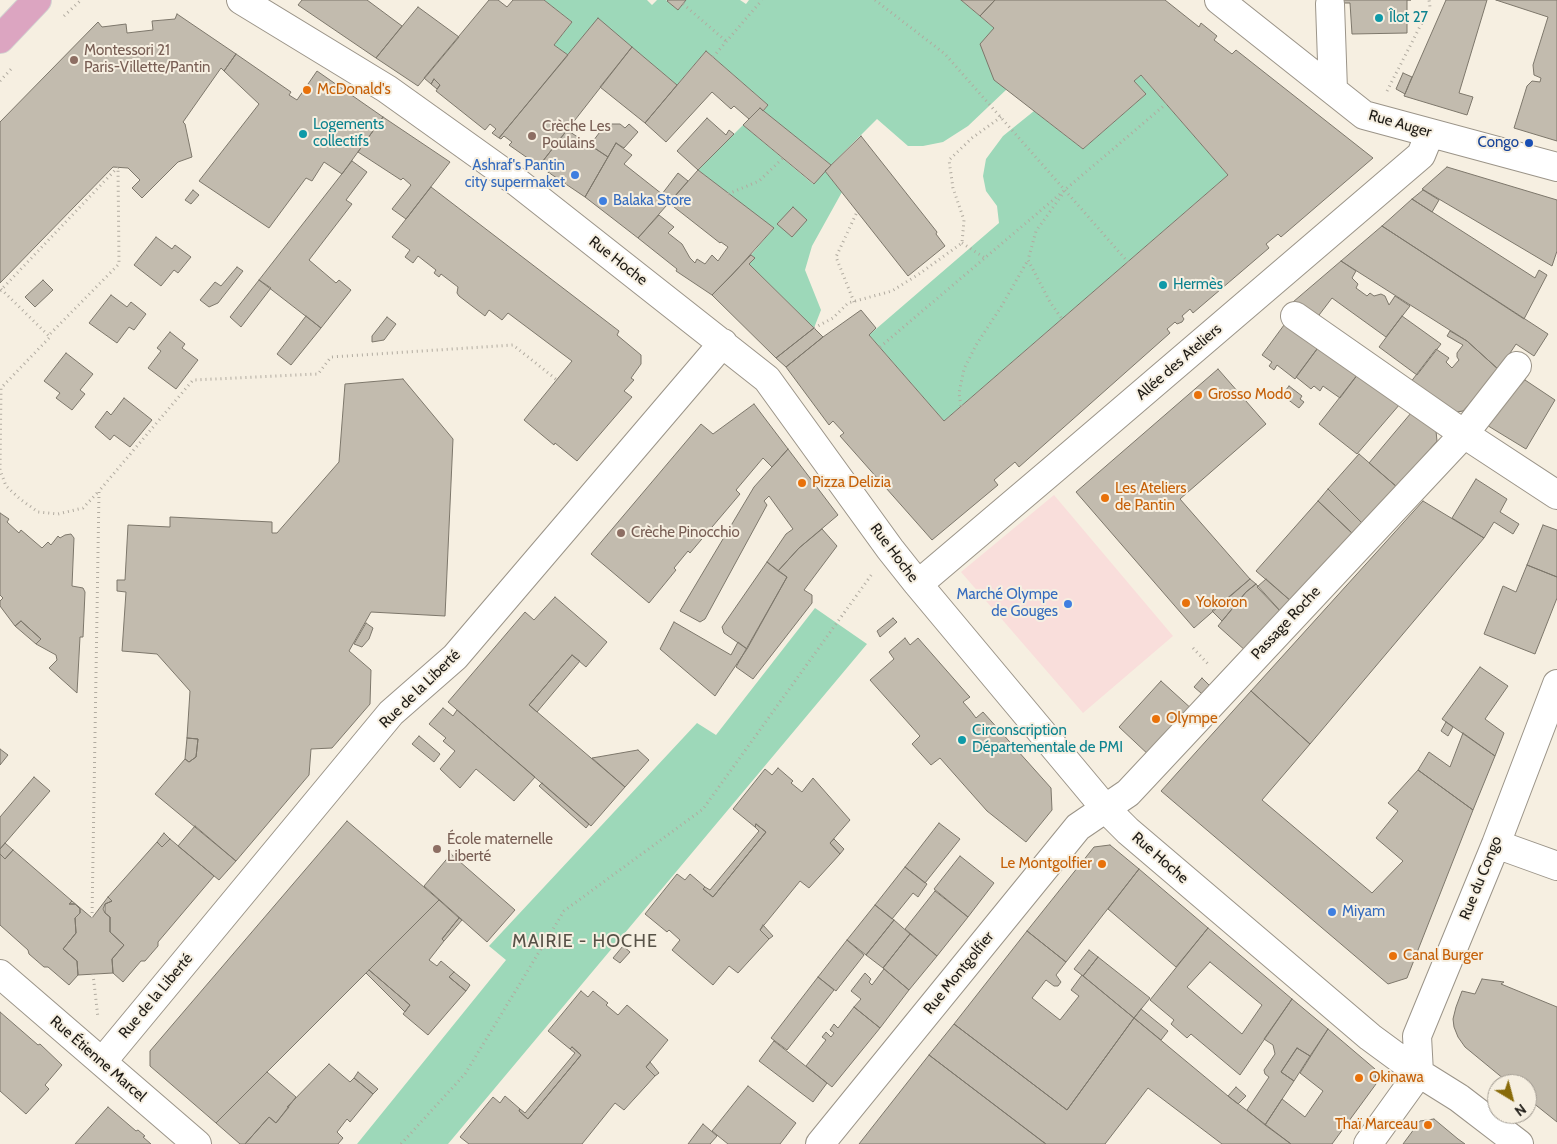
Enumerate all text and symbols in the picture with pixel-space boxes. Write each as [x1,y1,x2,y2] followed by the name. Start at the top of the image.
[1389,9,1428,27] place label: Îlot 27
[1373,12,1385,24] marker: Îlot 27
[84,42,210,77] place label: Montessori 21 Paris-Villette/Pantin
[68,54,80,66] marker: Montessori 21 Paris-Villette/Pantin
[317,81,391,99] place label: McDonald's
[301,84,313,96] marker: McDonald's
[1366,106,1434,142] street label: Rue Auger
[313,116,384,151] place label: Logements collectifs
[542,118,611,153] place label: Crèche Les Poulains
[297,128,309,140] marker: Logements collectifs
[526,130,538,142] marker: Crèche Les Poulains
[1478,134,1519,152] place label: Congo
[1523,137,1535,149] marker: Congo
[465,157,565,192] place label: Ashraf's Pantin city supermaket
[569,169,581,181] marker: Ashraf's Pantin city supermaket
[613,192,691,210] place label: Balaka Store
[597,195,609,207] marker: Balaka Store
[585,233,651,289] street label: Rue Hoche
[1173,276,1223,294] place label: Hermès
[1157,279,1169,291] marker: Hermès
[1133,320,1225,404] street label: Allée des Ateliers
[1208,386,1292,404] place label: Grosso Modo
[1192,389,1204,401] marker: Grosso Modo
[812,474,891,492] place label: Pizza Delizia
[796,477,808,489] marker: Pizza Delizia
[1115,480,1186,515] place label: Les Ateliers de Pantin
[1099,492,1111,504] marker: Les Ateliers de Pantin
[866,520,922,586] street label: Rue Hoche
[631,524,740,542] place label: Crèche Pinocchio
[615,527,627,539] marker: Crèche Pinocchio
[1248,583,1324,663] street label: Passage Roche
[957,586,1058,621] place label: Marché Olympe de Gouges
[1196,594,1247,612] place label: Yokoron
[1180,597,1192,609] marker: Yokoron
[1062,598,1074,610] marker: Marché Olympe de Gouges
[376,646,464,732] street label: Rue de la Liberté
[1166,710,1218,728] place label: Olympe
[1150,713,1162,725] marker: Olympe
[972,722,1123,757] place label: Circonscription Départementale de PMI
[956,734,968,746] marker: Circonscription Départementale de PMI
[1128,829,1192,887] street label: Rue Hoche
[447,831,553,866] place label: École maternelle Liberté
[1456,833,1506,923] street label: Rue du Congo
[431,843,443,855] marker: École maternelle Liberté
[1000,855,1092,873] place label: Le Montgolfier
[1096,858,1108,870] marker: Le Montgolfier
[1342,903,1385,921] place label: Miyam
[1326,906,1338,918] marker: Miyam
[920,928,998,1018] street label: Rue Montgolfier
[510,931,660,953] district label: MAIRIE - HOCHE
[1403,947,1483,965] place label: Canal Burger
[115,950,197,1042] street label: Rue de la Liberté
[1387,950,1399,962] marker: Canal Burger
[46,1012,150,1106] street label: Rue Étienne Marcel
[1369,1069,1424,1087] place label: Okinawa
[1353,1072,1365,1084] marker: Okinawa
[1487,1074,1537,1124] north arrow
[1511,1100,1530,1120] text: N
[1335,1116,1418,1134] place label: Thaï Marceau
[1422,1119,1434,1131] marker: Thaï Marceau

